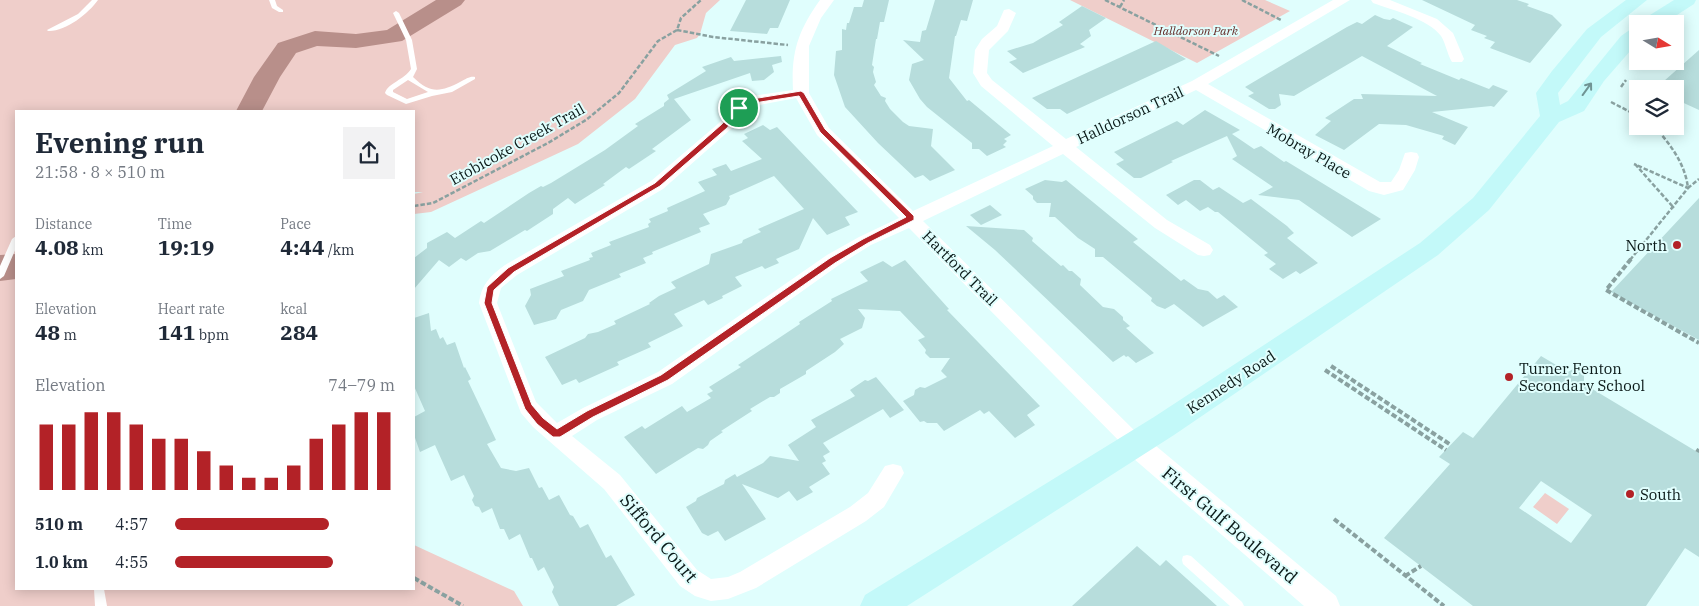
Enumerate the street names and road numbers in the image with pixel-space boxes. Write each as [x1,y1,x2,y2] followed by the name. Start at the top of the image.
[1074,82,1186,148] street label: Halldorson Trail
[446,99,588,189] street label: Etobicoke Creek Trail
[1263,119,1355,183] street label: Mobray Place
[918,226,1002,310] street label: Hartford Trail
[1183,346,1279,418] street label: Kennedy Road
[1157,462,1303,588] street label: First Gulf Boulevard
[615,489,703,587] street label: Sifford Court

